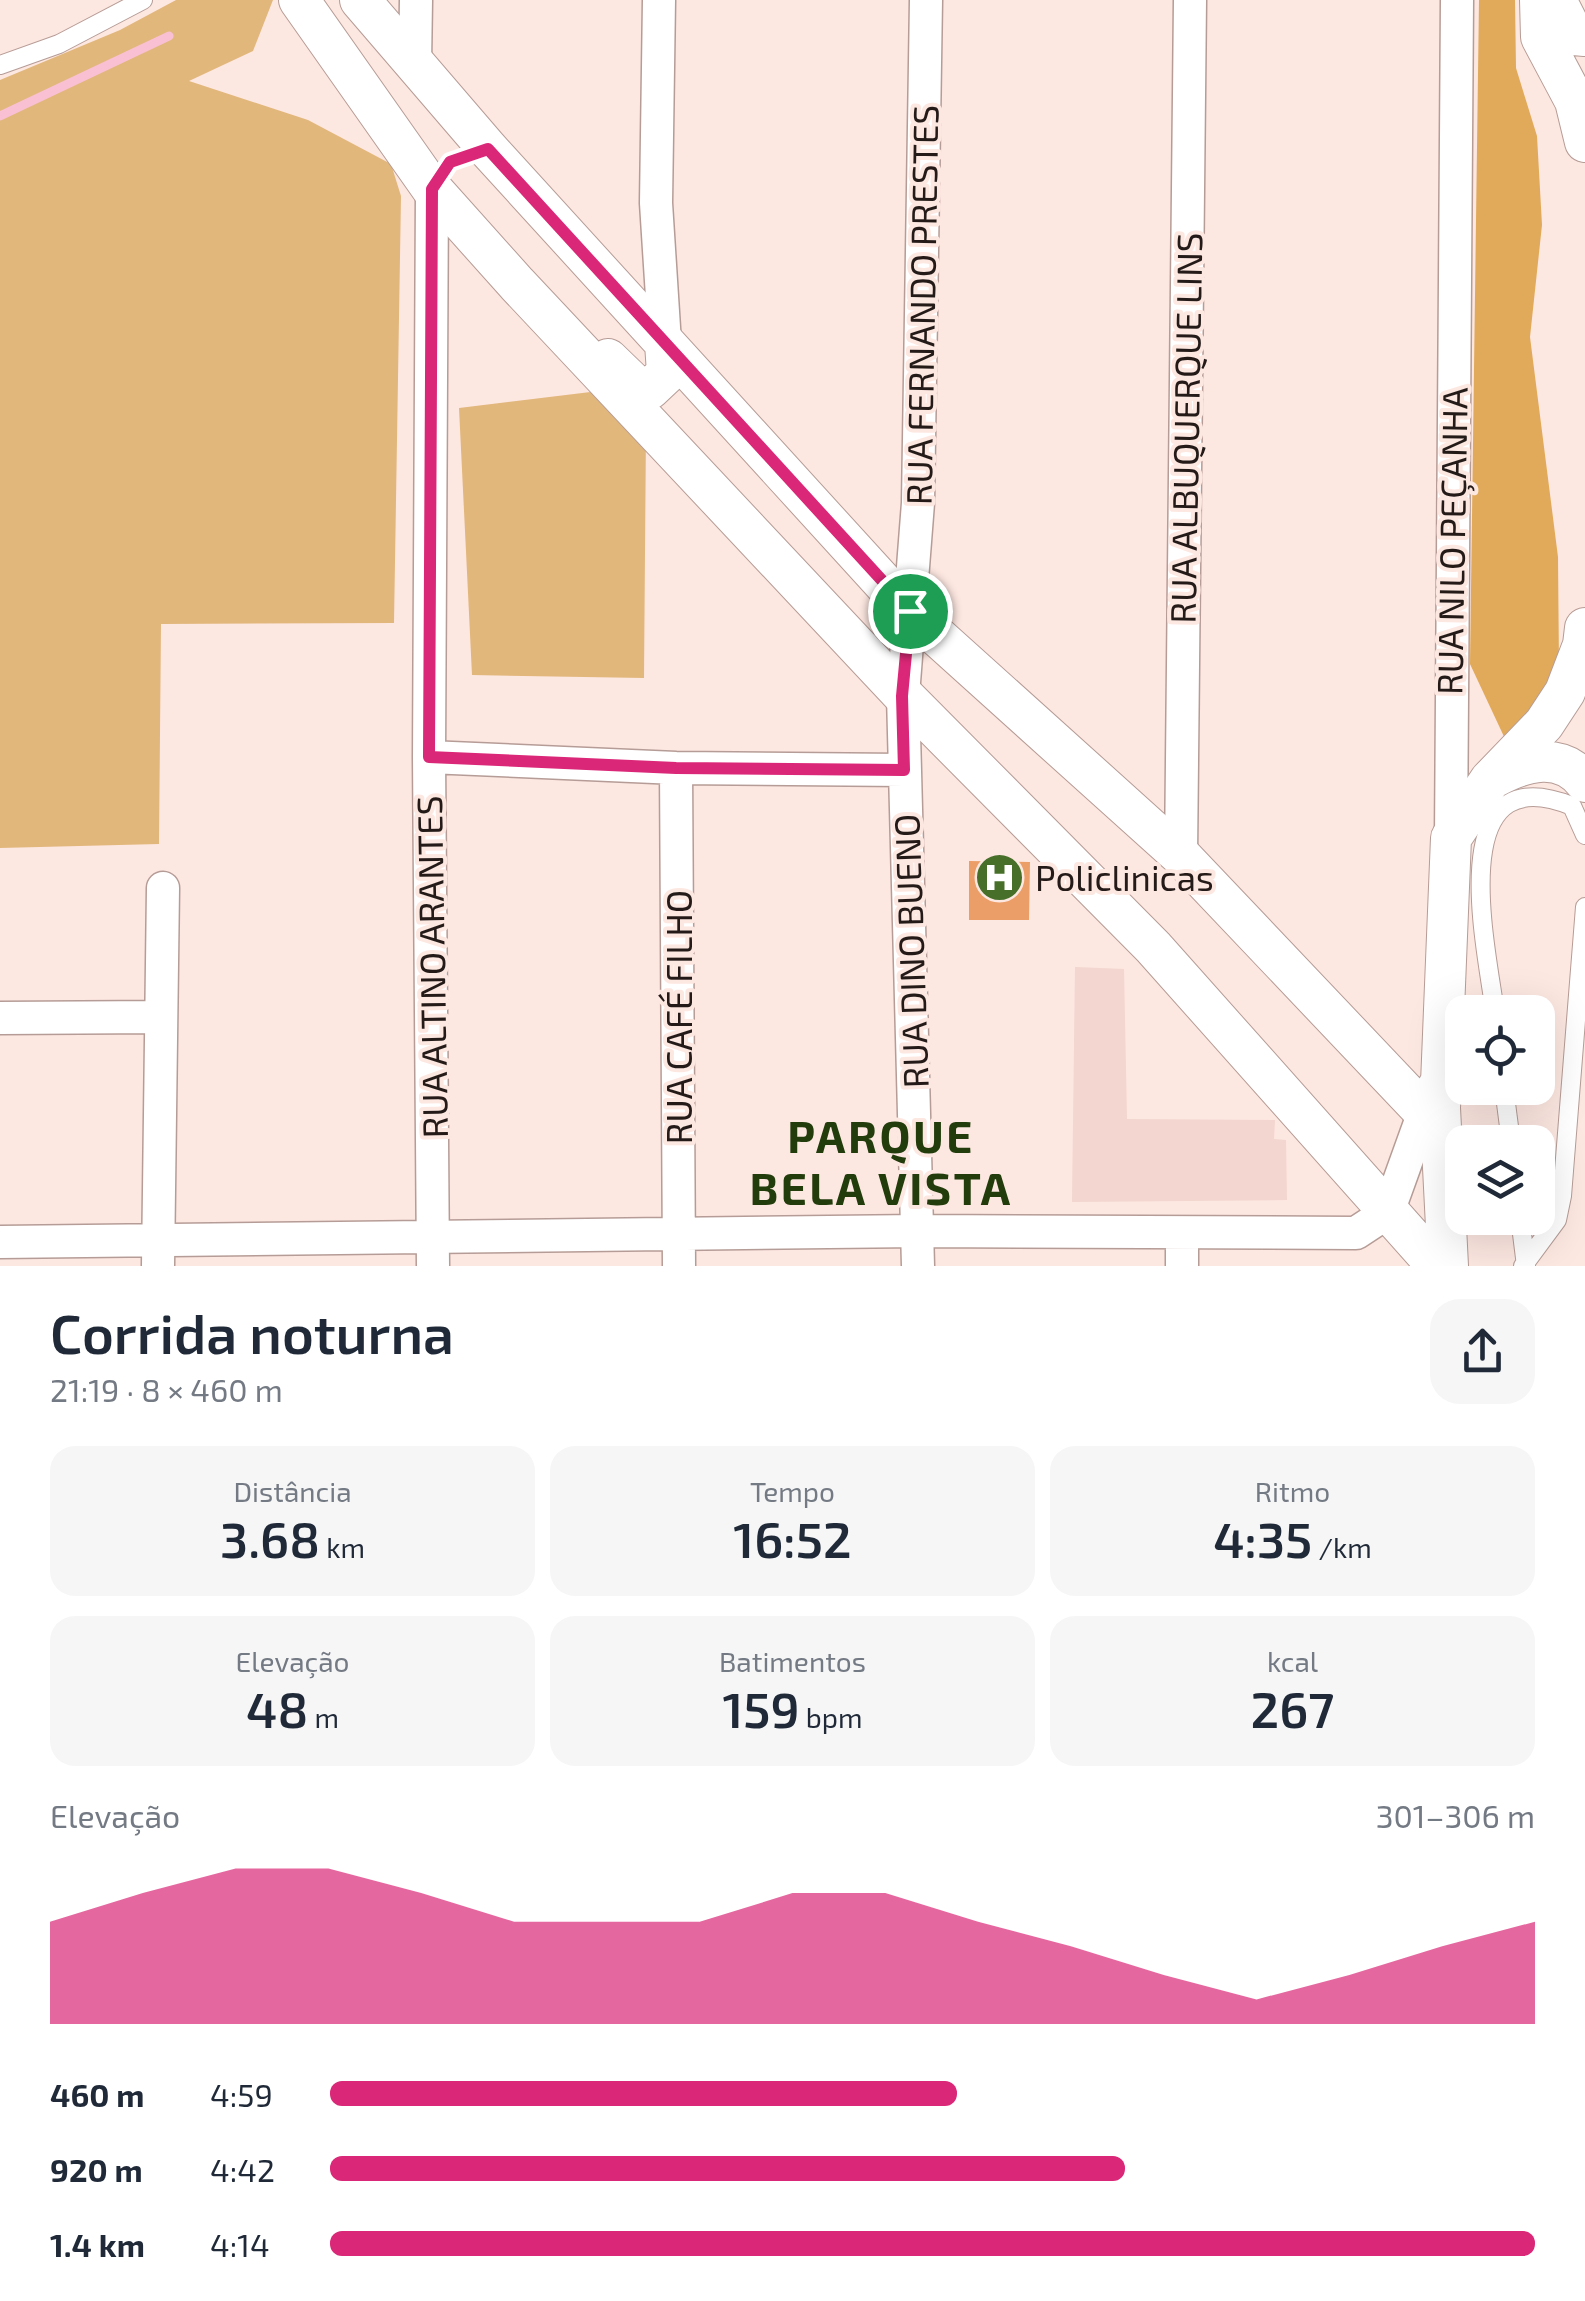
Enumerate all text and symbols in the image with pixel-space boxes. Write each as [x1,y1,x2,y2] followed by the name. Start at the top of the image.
[897,105,945,505] street label: RUA FERNANDO PRESTES
[1161,232,1209,624] street label: RUA ALBUQUERQUE LINS
[1427,387,1477,695] street label: RUA NILO PEÇANHA
[868,569,953,654] pin
[883,584,938,639] icon: arrive
[407,795,455,1139] street label: RUA ALTINO ARANTES
[884,813,936,1089] street label: RUA DINO BUENO
[974,851,1026,903] hospital icon: Policlinicas
[1035,856,1214,898] place label: Policlinicas
[657,890,699,1144] street label: RUA CAFÉ FILHO
[1445,995,1555,1235] map controls
[1445,995,1555,1105] button: locate
[749,1108,1013,1214] district label: PARQUE BELA VISTA
[1445,1125,1555,1235] button: layers
[50,1299,454,1365] text: Corrida noturna
[1430,1299,1535,1404] button: share
[50,1370,283,1408] text: 21:19 · 8 × 460 m
[233,1474,352,1508] text: Distância
[750,1474,835,1508] text: Tempo
[1255,1474,1330,1508] text: Ritmo
[220,1508,320,1568] text: 3.68
[733,1508,852,1568] text: 16:52
[1213,1508,1312,1568] text: 4:35
[320,1530,365,1564] text: km
[1312,1530,1372,1564] text: /km
[236,1644,350,1678] text: Elevação
[719,1644,866,1678] text: Batimentos
[1267,1644,1318,1678] text: kcal
[246,1678,308,1738] text: 48
[722,1678,800,1738] text: 159
[1251,1678,1334,1738] text: 267
[308,1700,339,1734] text: m
[800,1700,863,1734] text: bpm
[50,1796,180,1834] text: Elevação
[1376,1796,1535,1834] text: 301–306 m
[50,2075,145,2113] text: 460 m
[210,2075,273,2113] text: 4:59
[50,2150,143,2188] text: 920 m
[210,2150,275,2188] text: 4:42
[50,2225,145,2263] text: 1.4 km
[210,2225,270,2263] text: 4:14

